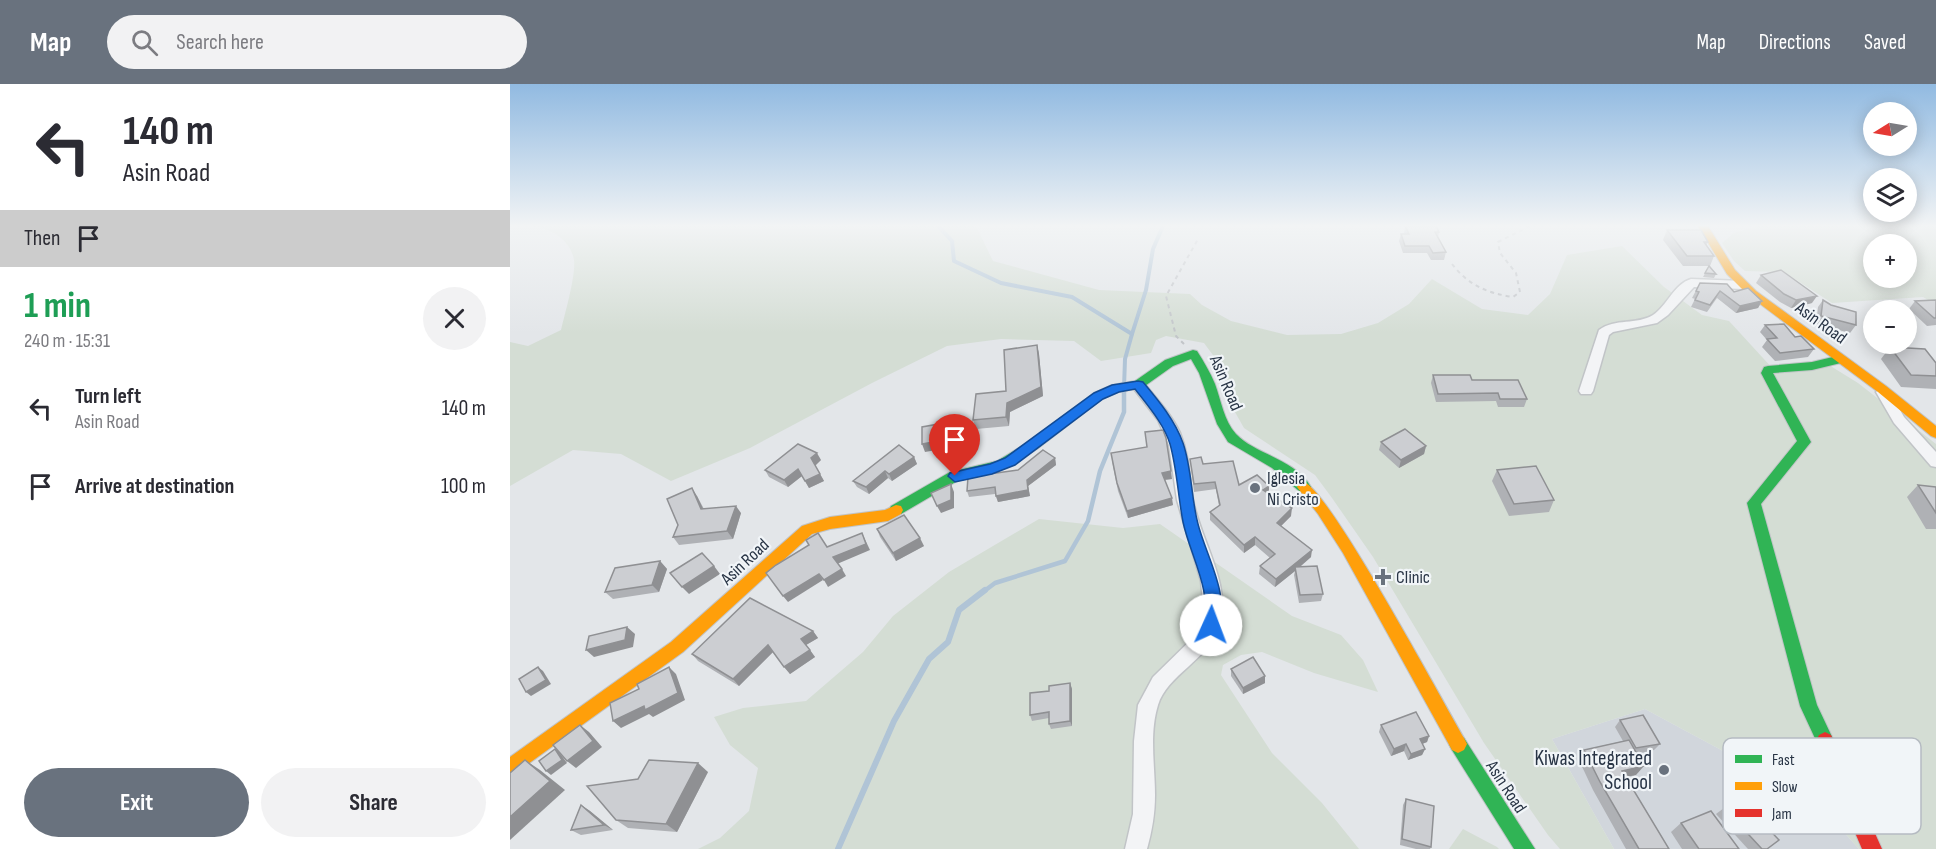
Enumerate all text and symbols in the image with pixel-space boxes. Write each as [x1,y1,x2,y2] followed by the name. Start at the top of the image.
[107,15,527,69] search box
[30,26,71,59] text: Map
[128,26,161,59] icon: search
[176,29,264,56] text: Search here
[1696,30,1726,55] text: Map
[1759,30,1831,55] text: Directions
[1864,30,1906,55] text: Saved
[1863,102,1917,156] north arrow
[1863,102,1917,354] map controls
[123,106,214,157] text: 140 m
[24,108,102,186] icon: left
[123,157,210,189] text: Asin Road
[1863,168,1917,222] button: layers
[72,222,105,255] icon: arrive
[24,225,60,252] text: Then
[1863,234,1917,288] button: +
[24,285,91,328] text: 1 min
[423,287,486,350] button: close
[1791,297,1851,349] street label: Asin Road
[1863,300,1917,354] button: −
[24,329,110,353] text: 240 m · 15:31
[1205,351,1247,414] street label: Asin Road
[75,383,141,410] text: Turn left
[24,392,57,425] icon: left
[442,395,486,422] text: 140 m
[75,410,140,434] text: Asin Road
[929,414,980,476] pin
[938,423,971,456] icon: arrive
[1267,468,1319,510] place label: Iglesia Ni Cristo
[24,470,57,503] icon: arrive
[75,473,234,500] text: Arrive at destination
[441,473,486,500] text: 100 m
[1248,481,1262,495] marker: Iglesia Ni Cristo
[716,535,773,590] street label: Asin Road
[1396,567,1430,588] place label: Clinic
[1374,568,1392,586] marker: Clinic
[1179,593,1243,657] position arrow
[1723,738,1921,834] legend
[1534,746,1652,795] place label: Kiwas Integrated School
[1772,751,1795,770] text: Fast
[1481,756,1531,817] street label: Asin Road
[1657,763,1671,777] marker: Kiwas Integrated School
[24,768,249,837] button: Exit
[261,768,486,837] button: Share
[1772,778,1797,797] text: Slow
[1771,805,1792,824] text: Jam

